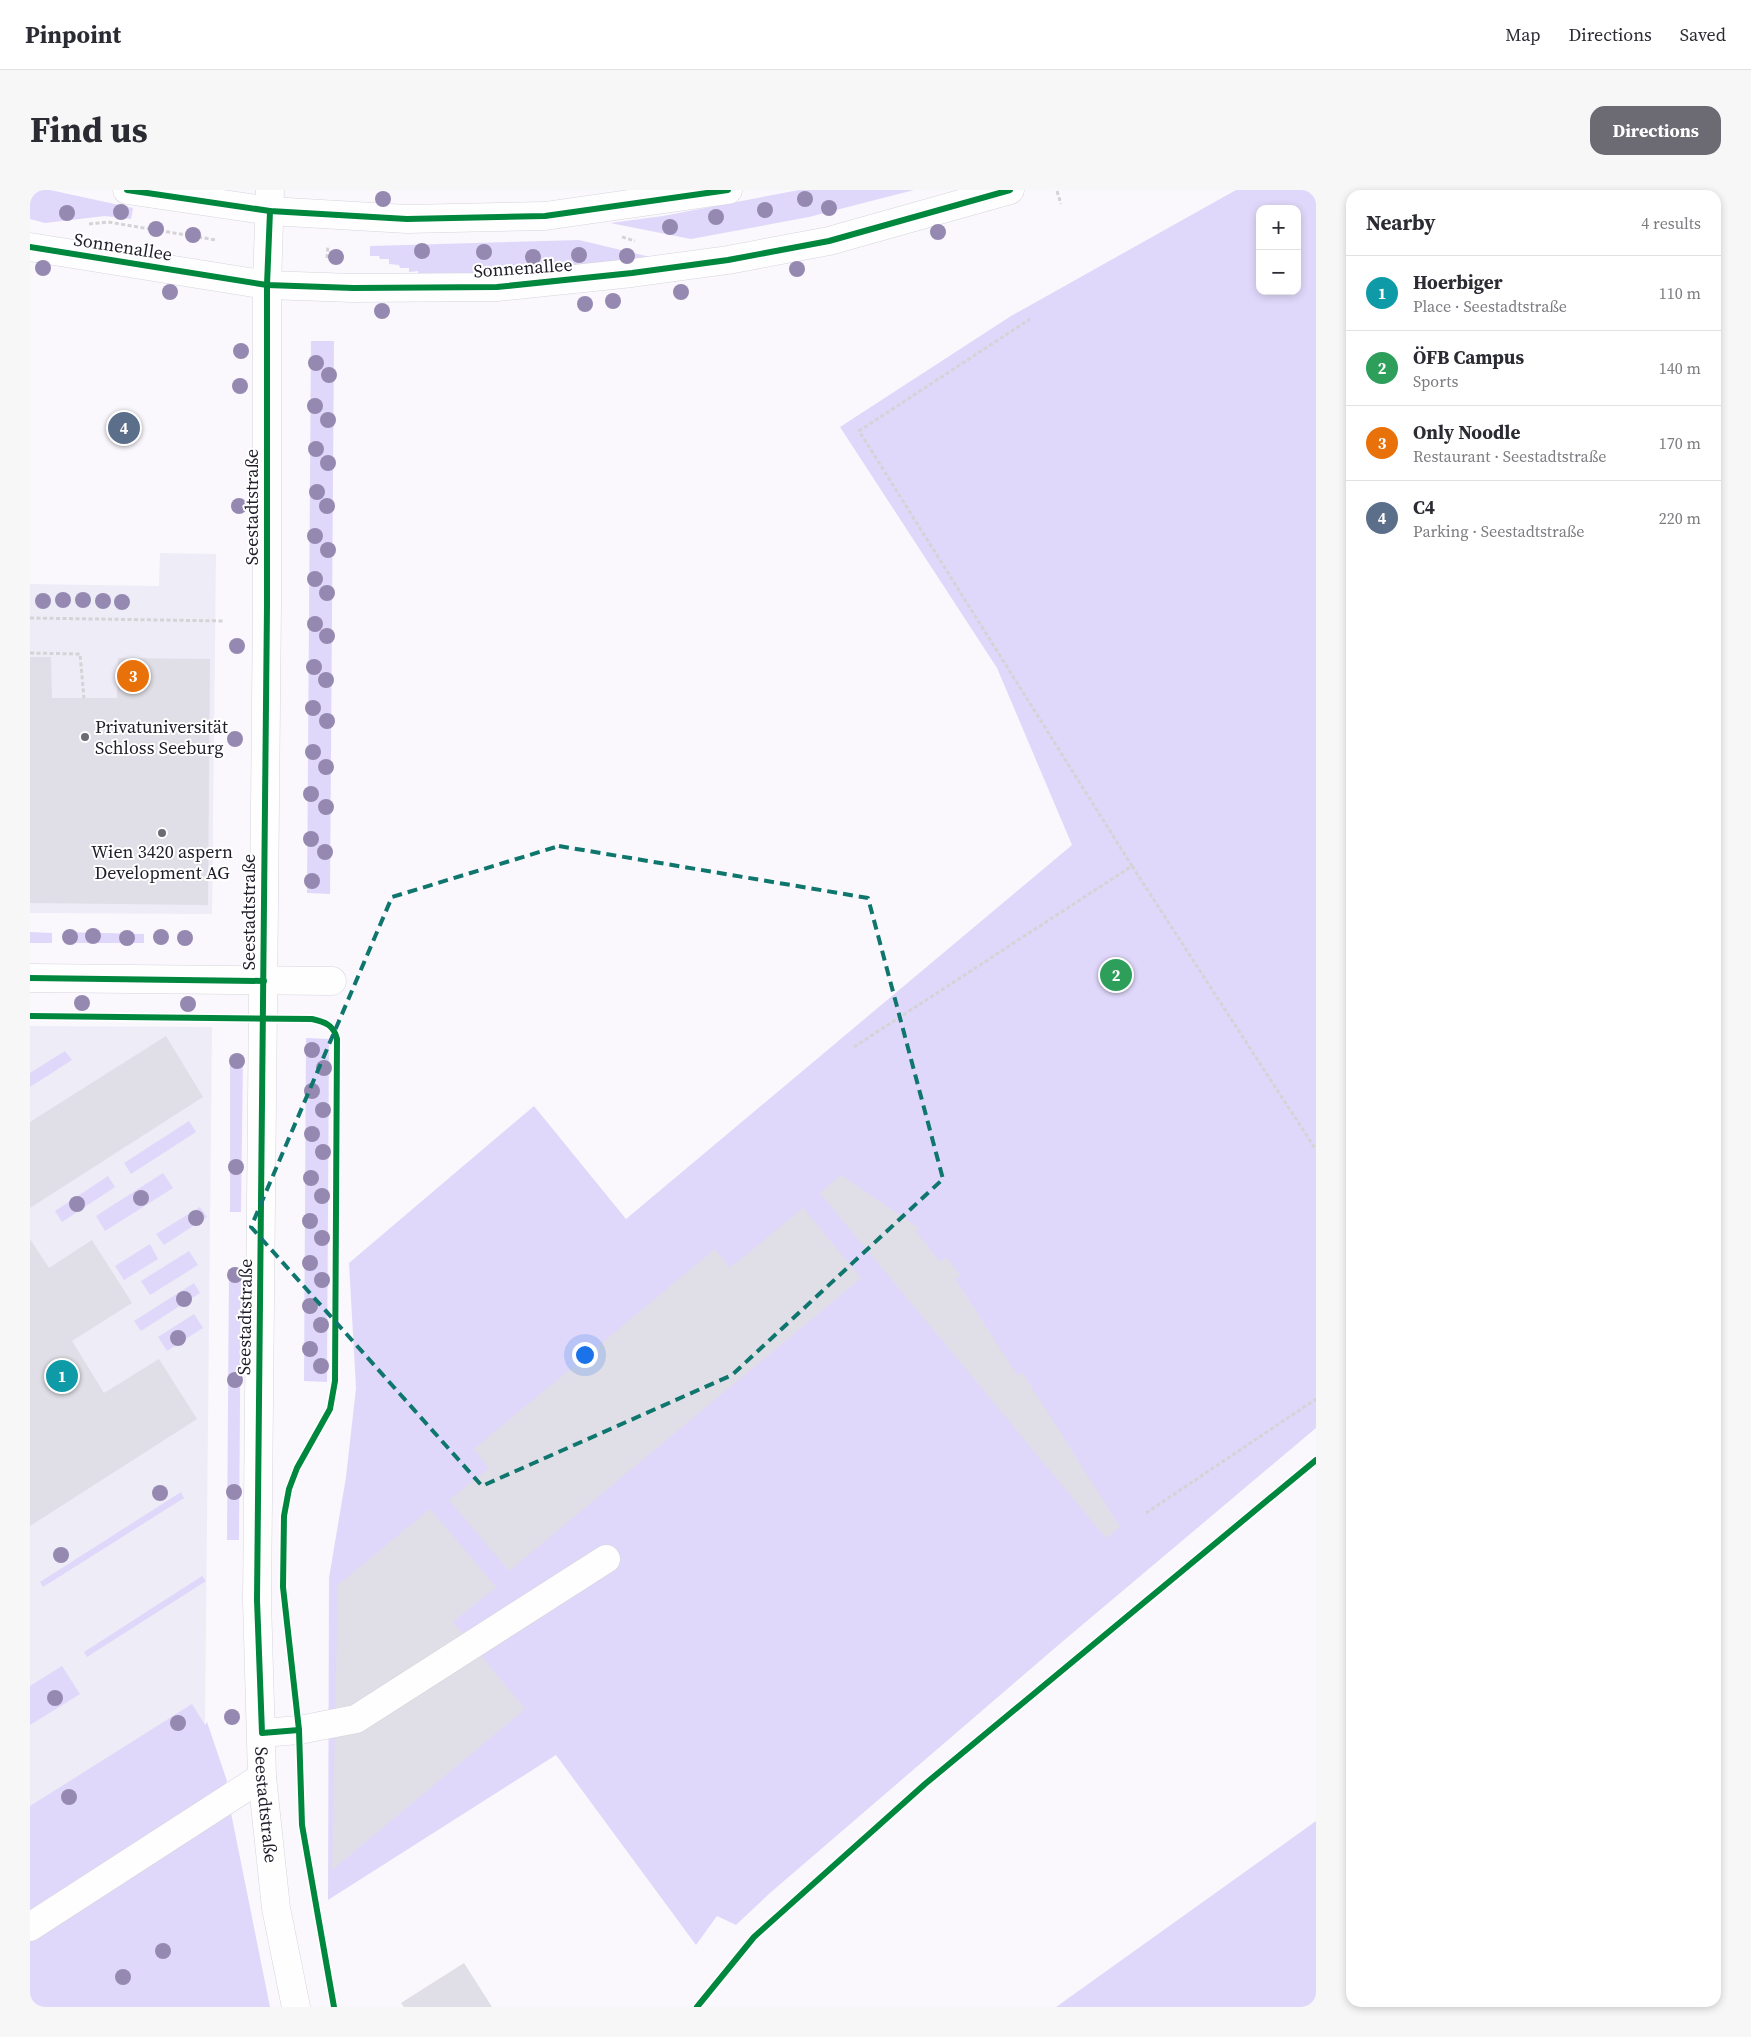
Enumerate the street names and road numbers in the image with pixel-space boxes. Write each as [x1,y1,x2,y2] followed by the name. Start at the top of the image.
[72,226,174,267] street label: Sonnenallee
[473,252,573,283] street label: Sonnenallee
[239,449,264,565] street label: Seestadtstraße
[236,854,261,970] street label: Seestadtstraße
[231,1259,258,1375] street label: Seestadtstraße
[249,1746,284,1864] street label: Seestadtstraße

